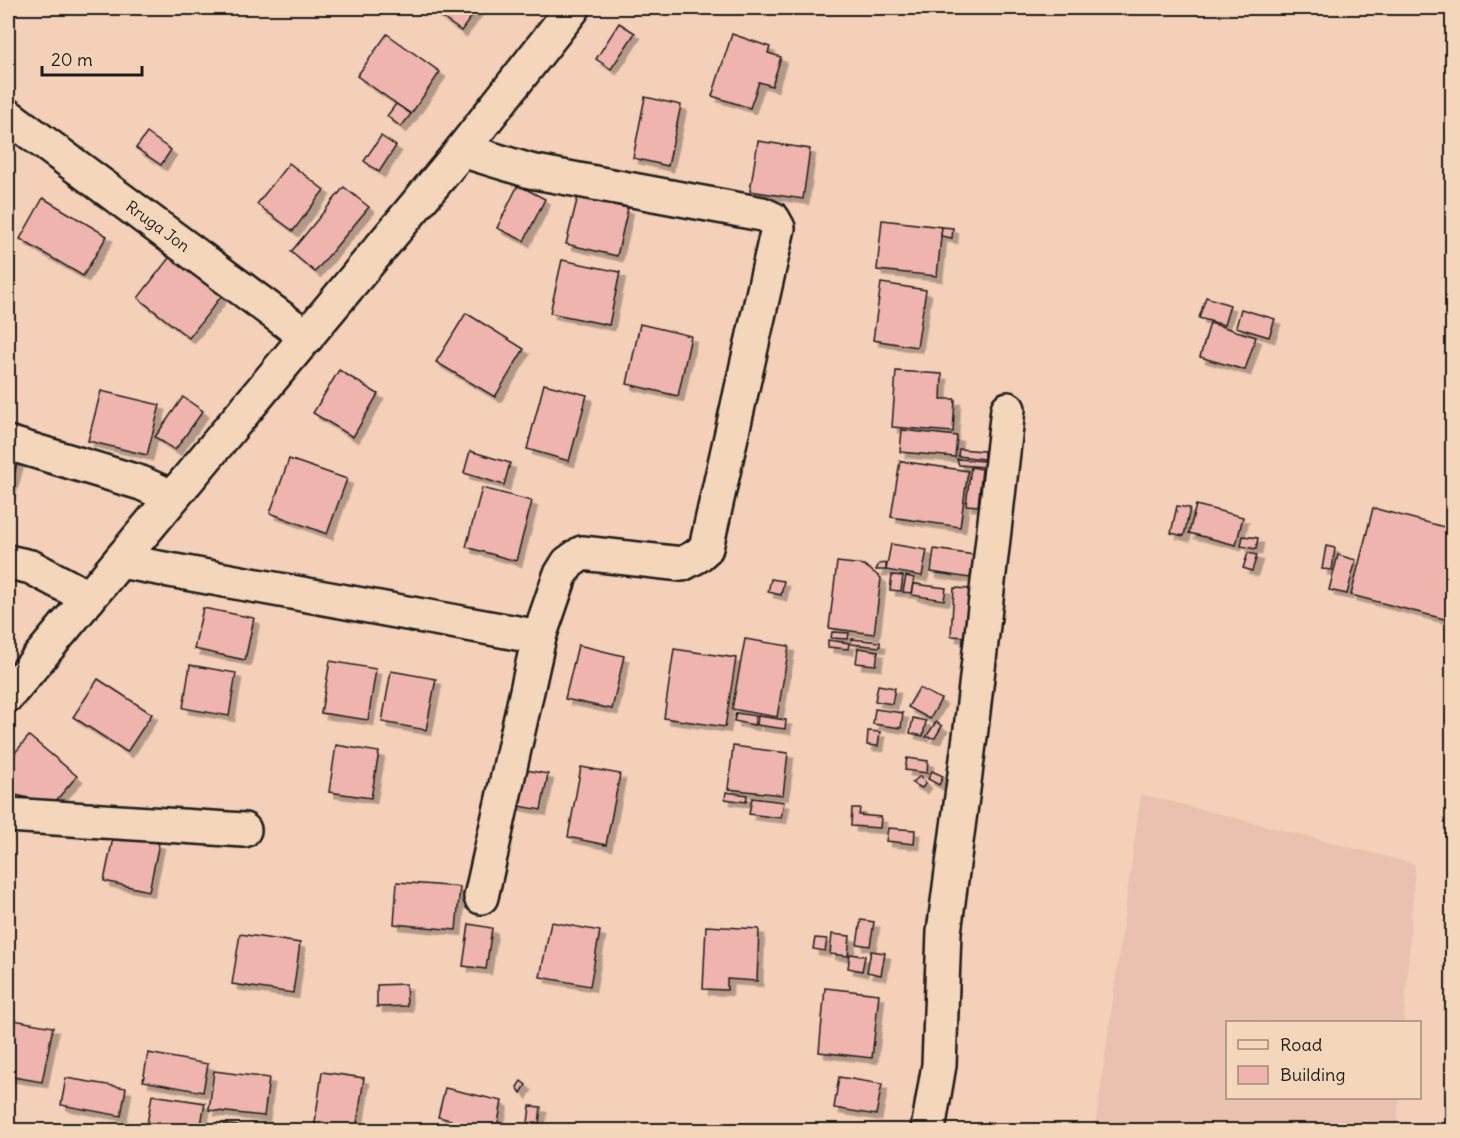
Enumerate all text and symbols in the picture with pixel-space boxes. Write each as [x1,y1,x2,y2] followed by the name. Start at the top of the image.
[42,39,142,77] scale bar
[51,48,93,71] text: 20 m
[122,196,194,256] street label: Rruga Jon
[1226,1021,1421,1099] legend
[1280,1033,1323,1056] text: Road
[1280,1063,1345,1086] text: Building

